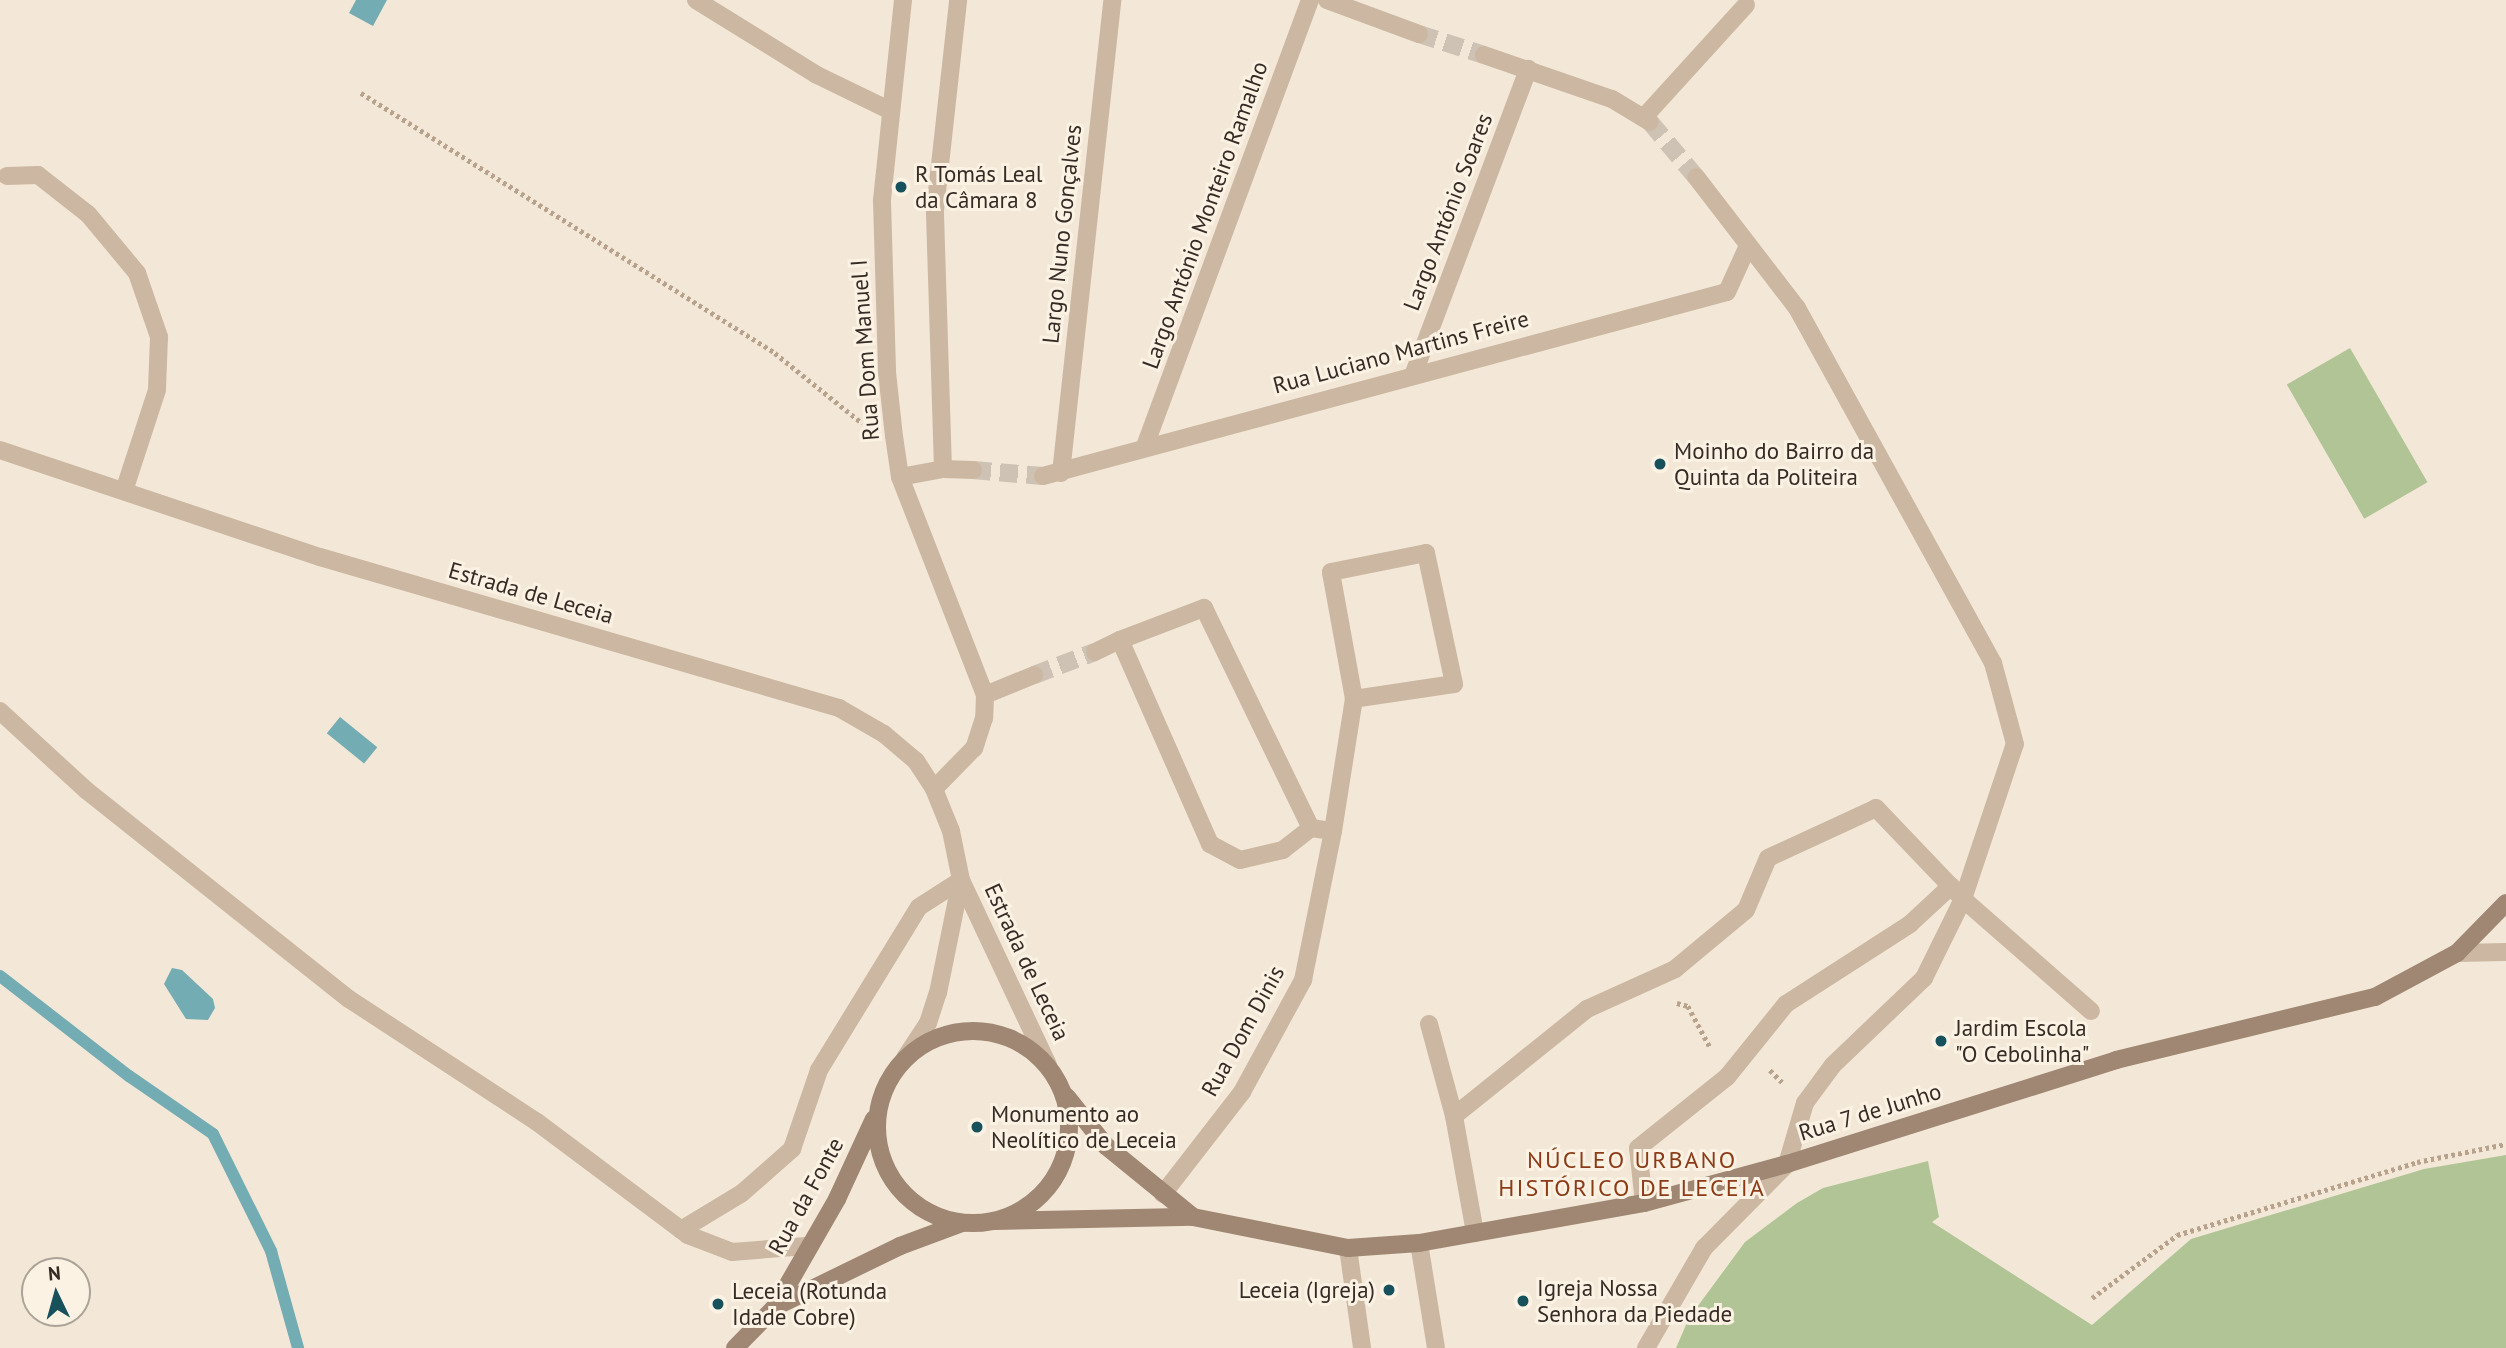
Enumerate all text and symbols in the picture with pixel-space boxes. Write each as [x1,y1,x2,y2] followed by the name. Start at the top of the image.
[1136,57,1274,373] street label: Largo António Monteiro Ramalho
[1398,109,1498,315] street label: Largo António Soares
[1037,123,1087,345] street label: Largo Nuno Gonçalves
[915,160,1043,214] place label: R Tomás Leal da Câmara 8
[893,179,909,195] marker: R Tomás Leal da Câmara 8
[845,259,885,441] street label: Rua Dom Manuel I
[1270,305,1532,399] street label: Rua Luciano Martins Freire
[1674,437,1874,491] place label: Moinho do Bairro da Quinta da Politeira
[1652,456,1668,472] marker: Moinho do Bairro da Quinta da Politeira
[445,556,617,630] street label: Estrada de Leceia
[979,879,1075,1045] street label: Estrada de Leceia
[1196,961,1290,1101] street label: Rua Dom Dinis
[1955,1014,2089,1068] place label: Jardim Escola "O Cebolinha"
[1933,1033,1949,1049] marker: Jardim Escola "O Cebolinha"
[1795,1077,1945,1147] street label: Rua 7 de Junho
[991,1100,1177,1154] place label: Monumento ao Neolítico de Leceia
[969,1119,985,1135] marker: Monumento ao Neolítico de Leceia
[763,1133,849,1259] street label: Rua da Fonte
[1501,1146,1763,1202] district label: NÚCLEO URBANO HISTÓRICO DE LECEIA
[21,1257,91,1327] north arrow
[47,1261,62,1286] text: N
[1537,1274,1732,1328] place label: Igreja Nossa Senhora da Piedade
[1239,1276,1375,1304] place label: Leceia (Igreja)
[732,1277,887,1331] place label: Leceia (Rotunda Idade Cobre)
[1381,1282,1397,1298] marker: Leceia (Igreja)
[1515,1293,1531,1309] marker: Igreja Nossa Senhora da Piedade
[710,1296,726,1312] marker: Leceia (Rotunda Idade Cobre)

